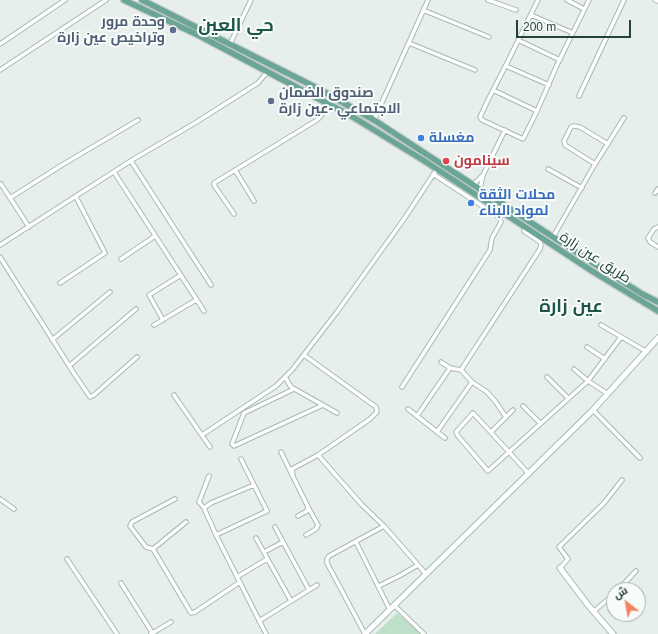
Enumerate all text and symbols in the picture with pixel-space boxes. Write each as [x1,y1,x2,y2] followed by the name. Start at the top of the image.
[518,12,633,38] scale bar
[57,14,165,46] place label: وحدة مرور وتراخيص عين زارة
[198,15,274,37] district label: حي العين
[523,20,556,34] text: 200 m
[168,25,178,35] marker: وحدة مرور وتراخيص عين زارة
[279,85,401,118] place label: صندوق الضمان الاجتماعي -عين زارة
[266,96,276,106] marker: صندوق الضمان الاجتماعي -عين زارة
[429,130,474,146] place label: مغسلة
[416,133,426,143] marker: مغسلة
[454,153,510,169] place label: سينامون
[441,156,451,166] marker: سينامون
[479,187,555,220] place label: محلات الثقة لمواد البناء
[466,198,476,208] marker: محلات الثقة لمواد البناء
[556,229,634,287] street label: طريق عين زارة
[539,296,603,318] district label: عين زارة
[606,582,646,622] north arrow
[611,584,629,601] text: ش

